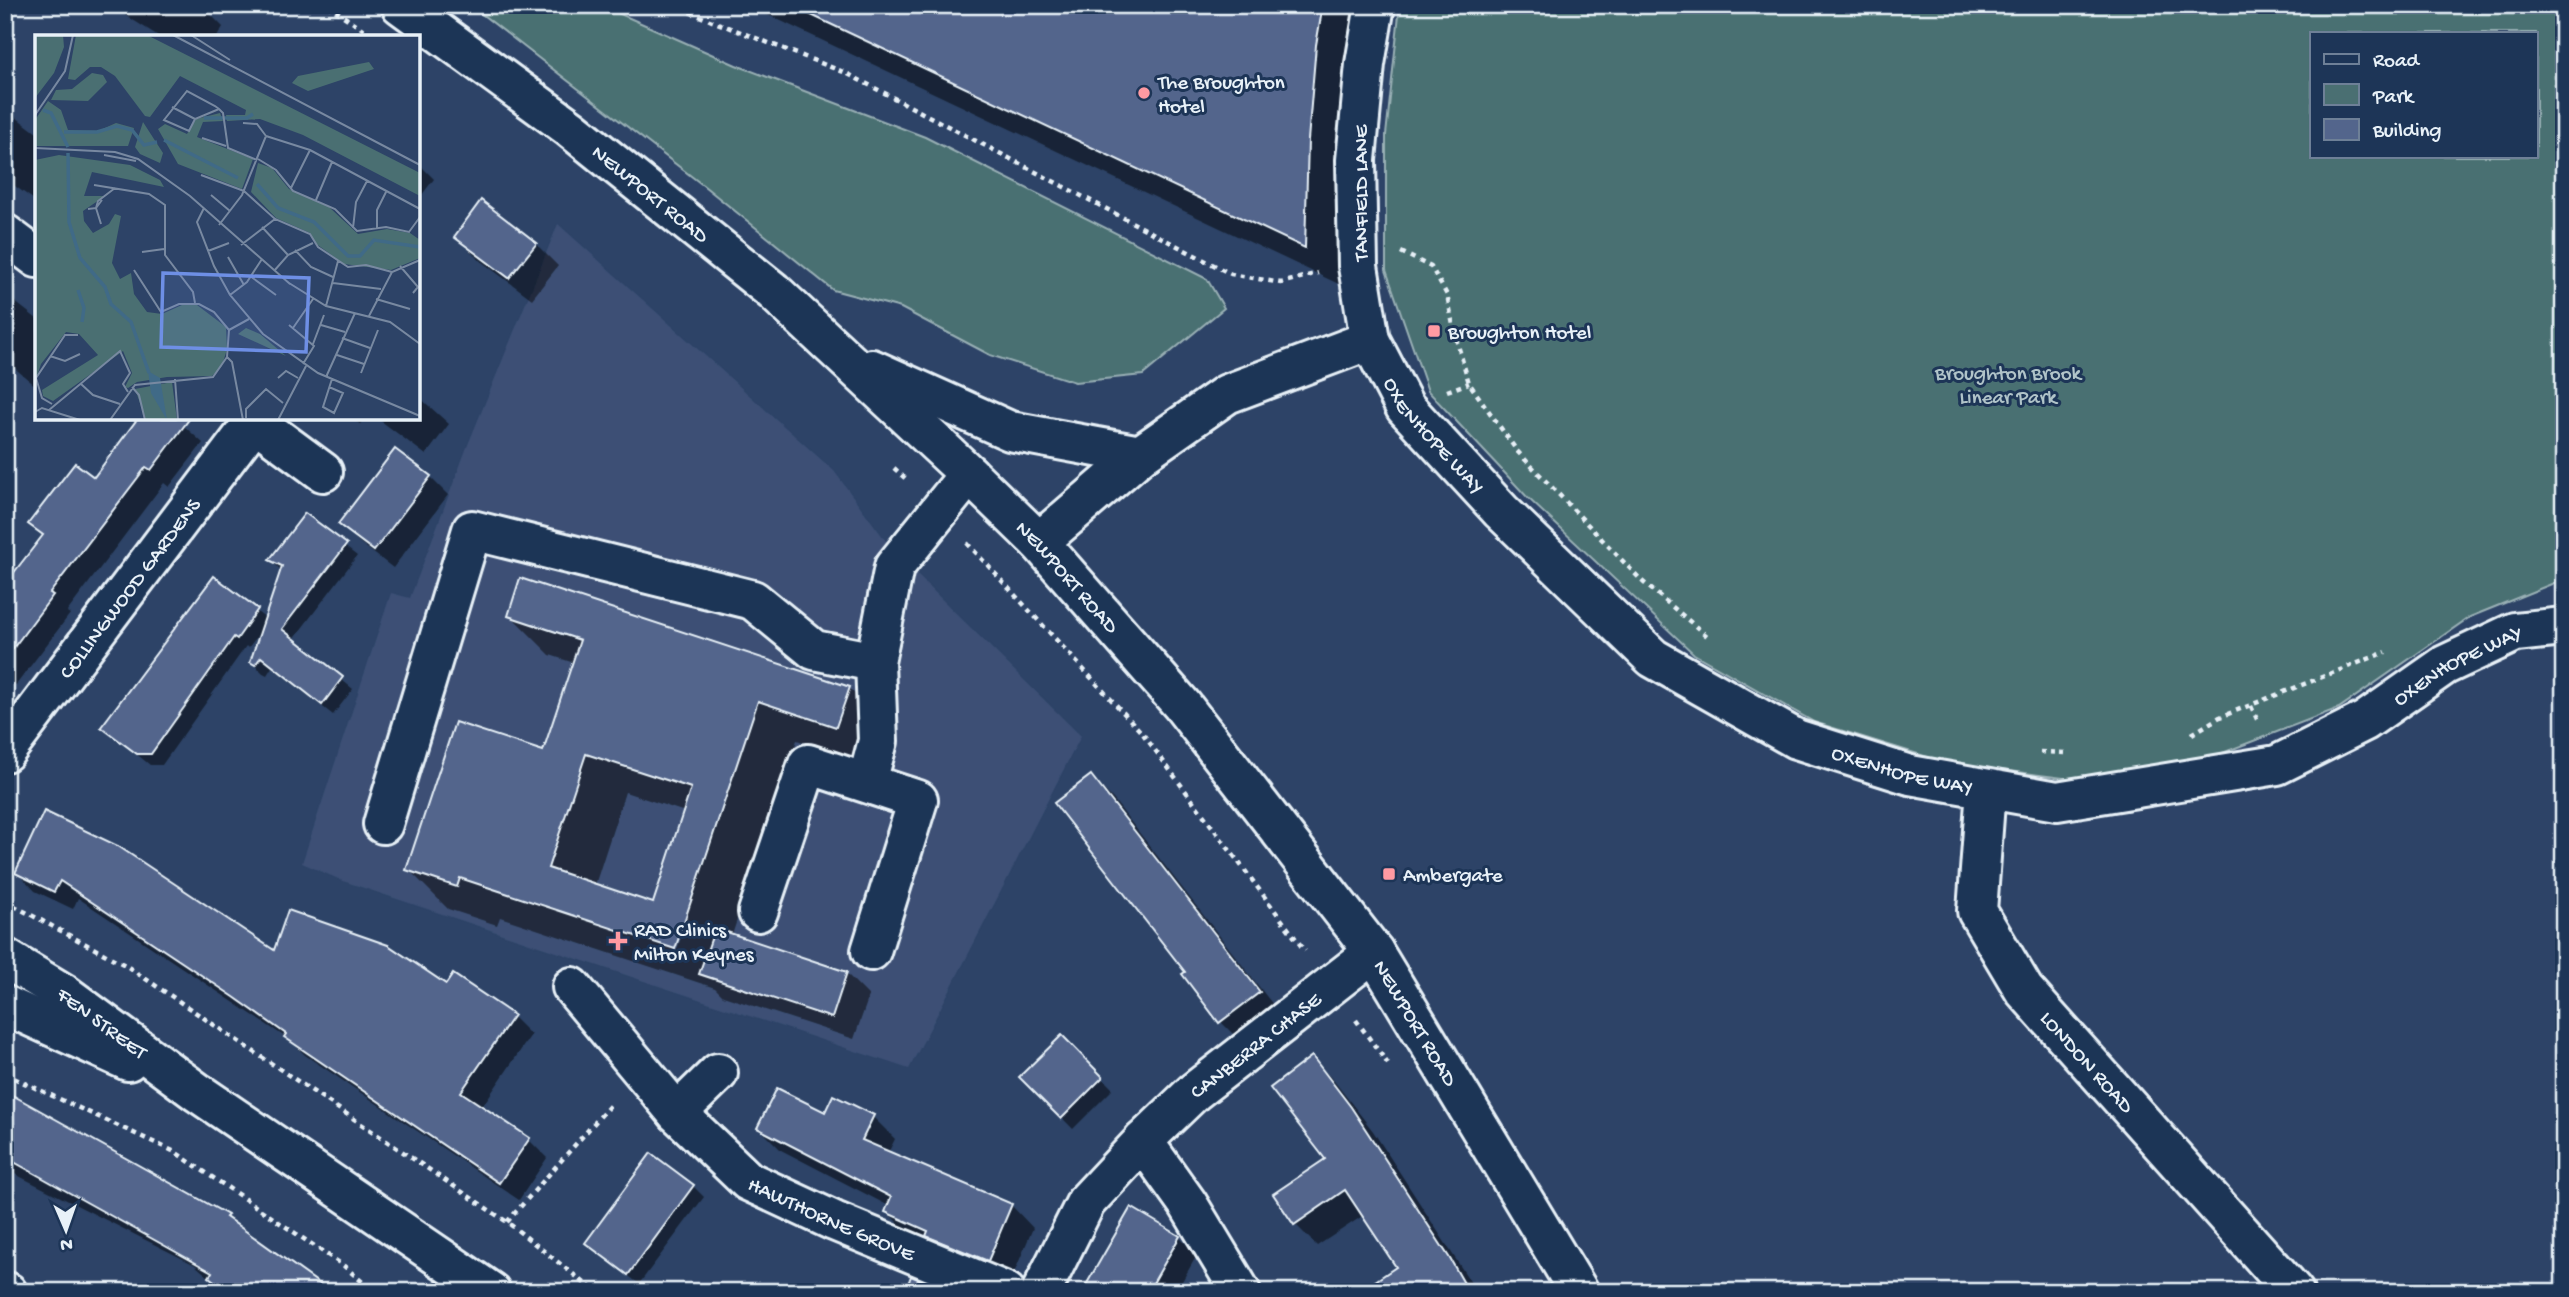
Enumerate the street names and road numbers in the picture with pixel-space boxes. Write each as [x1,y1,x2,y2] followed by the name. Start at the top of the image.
[1351,124,1376,262] street label: TANFIELD LANE
[585,141,713,250] street label: NEWPORT ROAD
[1376,374,1488,501] street label: OXENHOPE WAY
[56,494,208,685] street label: COLLINGWOOD GARDENS
[1009,517,1123,640] street label: NEWPORT ROAD
[2390,622,2523,713] street label: OXENHOPE WAY
[1828,742,1974,802] street label: OXENHOPE WAY
[1366,957,1461,1092] street label: NEWPORT ROAD
[50,983,151,1067] street label: FEN STREET
[1186,988,1328,1106] street label: CANBERRA CHASE
[2033,1007,2138,1120] street label: LONDON ROAD
[743,1174,918,1269] street label: HAWTHORNE GROVE

